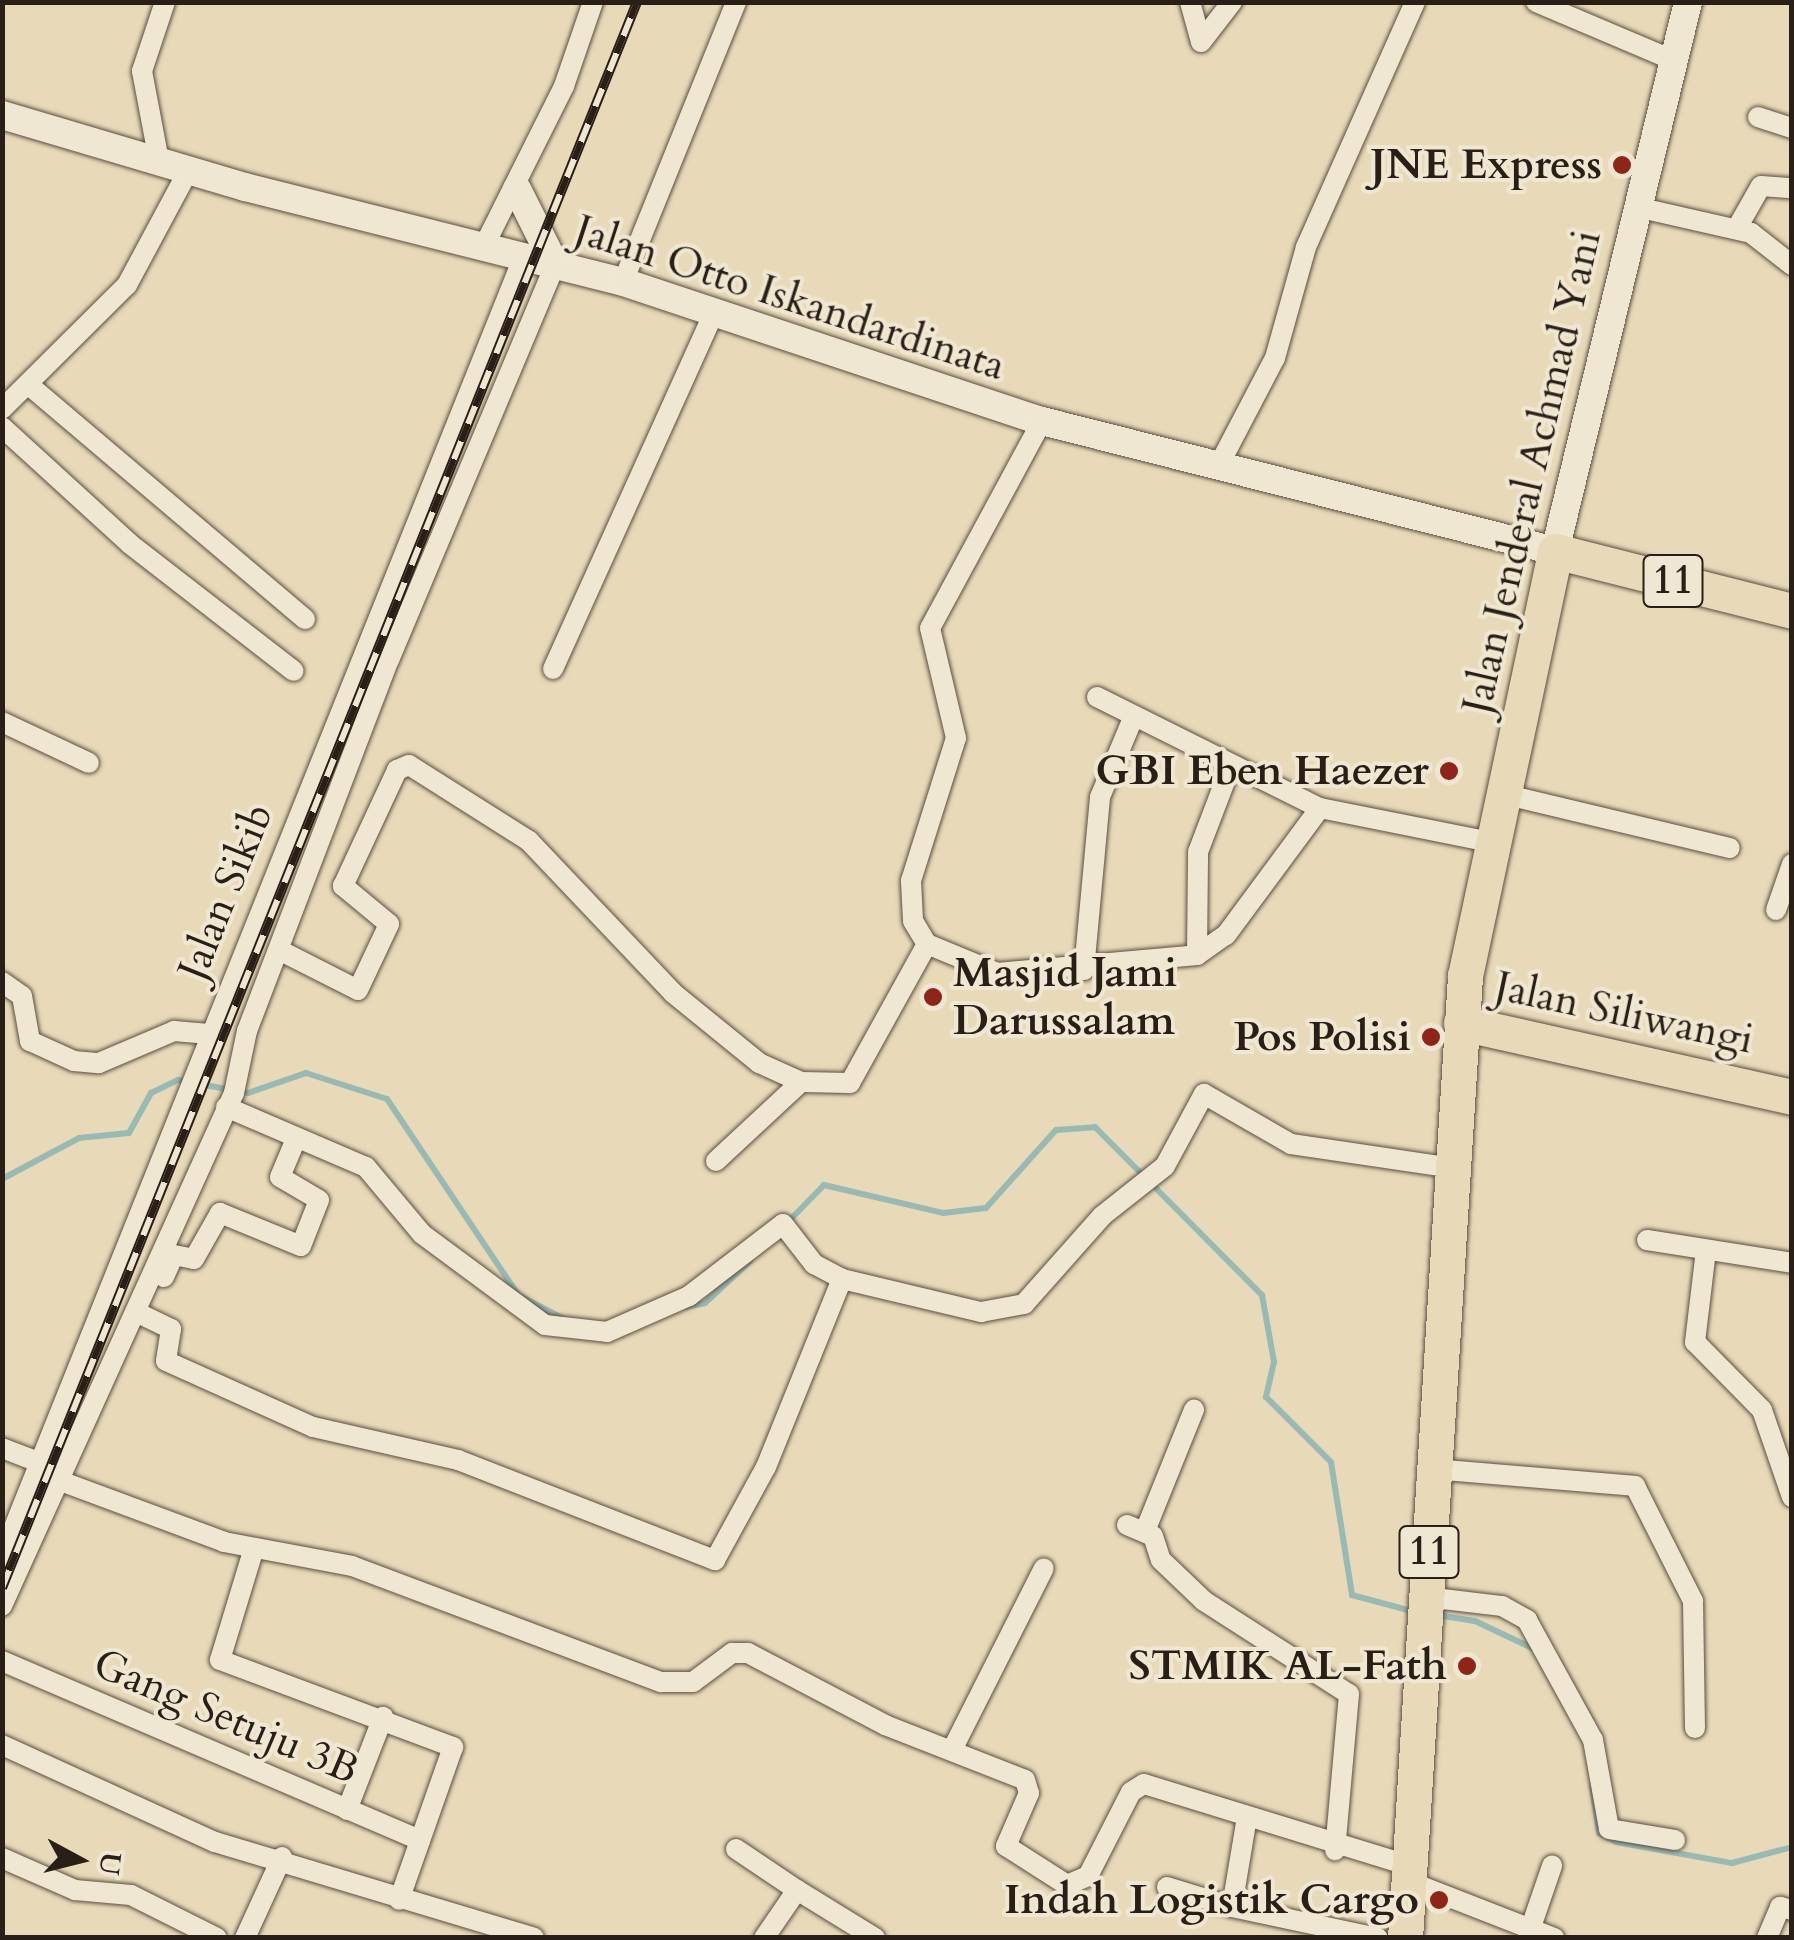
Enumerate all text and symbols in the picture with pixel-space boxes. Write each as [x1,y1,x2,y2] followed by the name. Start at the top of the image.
[1370,140,1602,190] place label: JNE Express
[1611,154,1633,176] marker: JNE Express
[568,205,1012,391] street label: Jalan Otto Iskandardinata
[1452,225,1612,719] street label: Jalan Jenderal Achmad Yani
[1640,546,1706,616] road number: 11
[1095,746,1429,796] place label: GBI Eben Haezer
[1438,760,1460,782] marker: GBI Eben Haezer
[168,796,284,988] street label: Jalan Sikib
[953,948,1177,1046] place label: Masjid Jami Darussalam
[1490,961,1758,1065] street label: Jalan Siliwangi
[922,986,944,1008] marker: Masjid Jami Darussalam
[1234,1012,1411,1062] place label: Pos Polisi
[1420,1026,1442,1048] marker: Pos Polisi
[1396,1517,1462,1587] road number: 11
[86,1639,366,1795] street label: Gang Setuju 3B
[1128,1641,1447,1691] place label: STMIK AL-Fath
[1456,1655,1478,1677] marker: STMIK AL-Fath
[30,1810,130,1910] north arrow
[90,1850,130,1877] text: U
[1004,1875,1419,1925] place label: Indah Logistik Cargo
[1428,1889,1450,1911] marker: Indah Logistik Cargo

